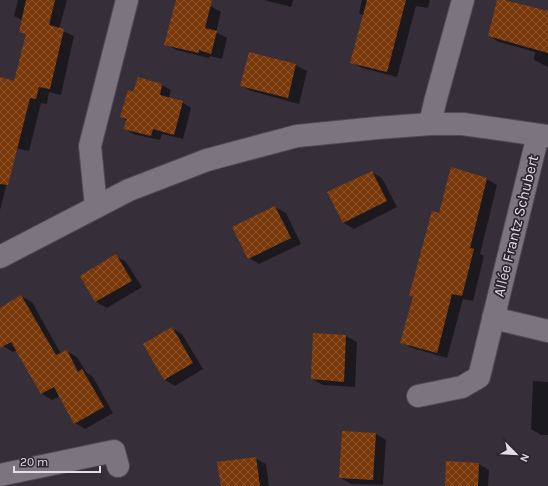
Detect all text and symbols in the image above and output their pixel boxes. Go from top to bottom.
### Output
street label: Allée Frantz Schubert [490,153,542,299]
north arrow [496,434,536,474]
scale bar [14,448,100,474]
text: N [517,452,532,464]
text: 20 m [20,455,48,469]

